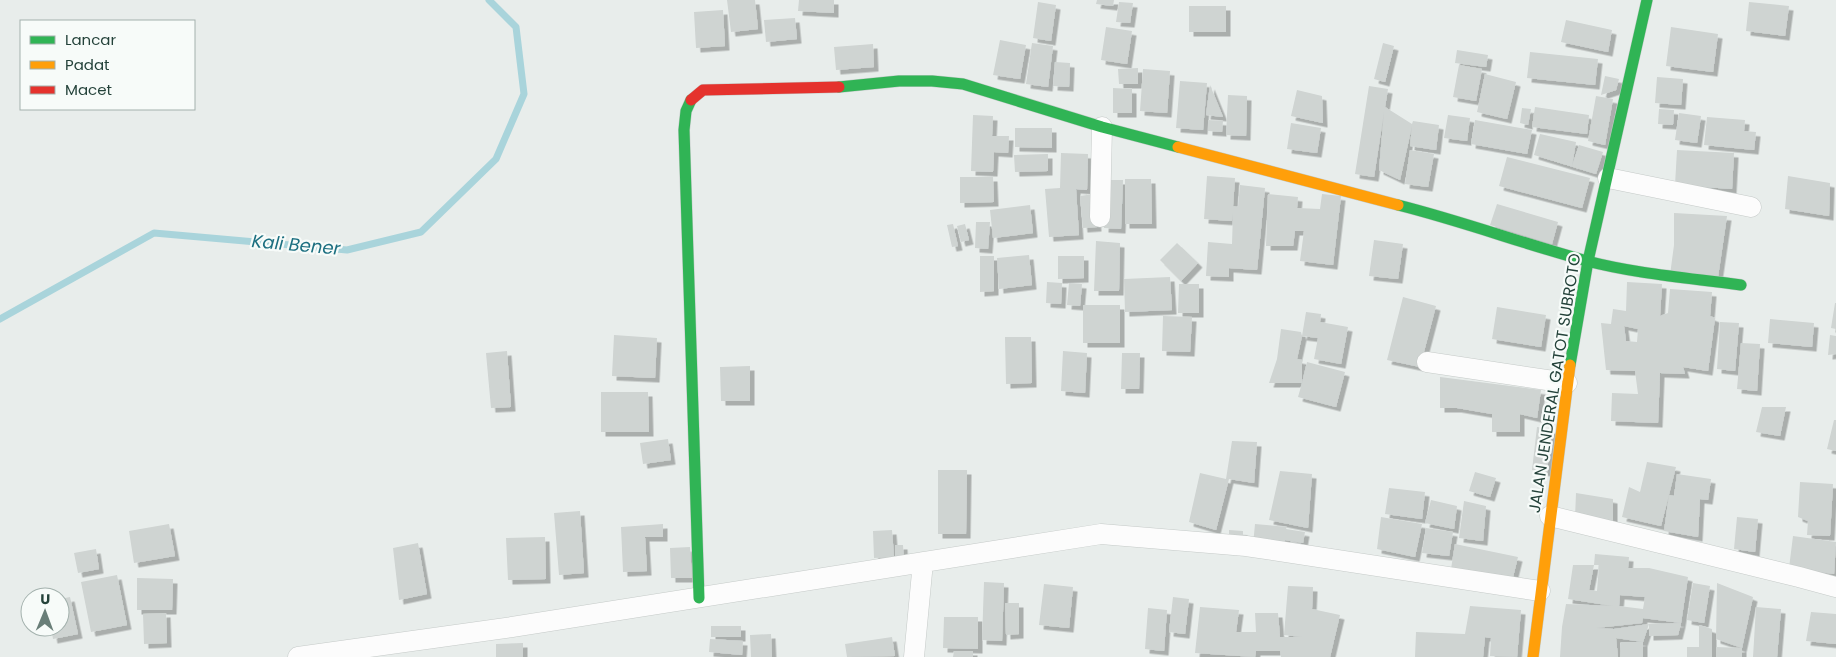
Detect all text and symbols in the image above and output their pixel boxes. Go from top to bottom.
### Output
legend [20,20,195,110]
text: Lancar [65,29,116,50]
text: Padat [65,54,110,75]
text: Macet [65,79,112,100]
water label: Kali Bener [251,228,343,261]
street label: JALAN JENDERAL GATOT SUBROTO [1523,252,1586,515]
north arrow [20,587,70,637]
text: U [40,589,50,609]

